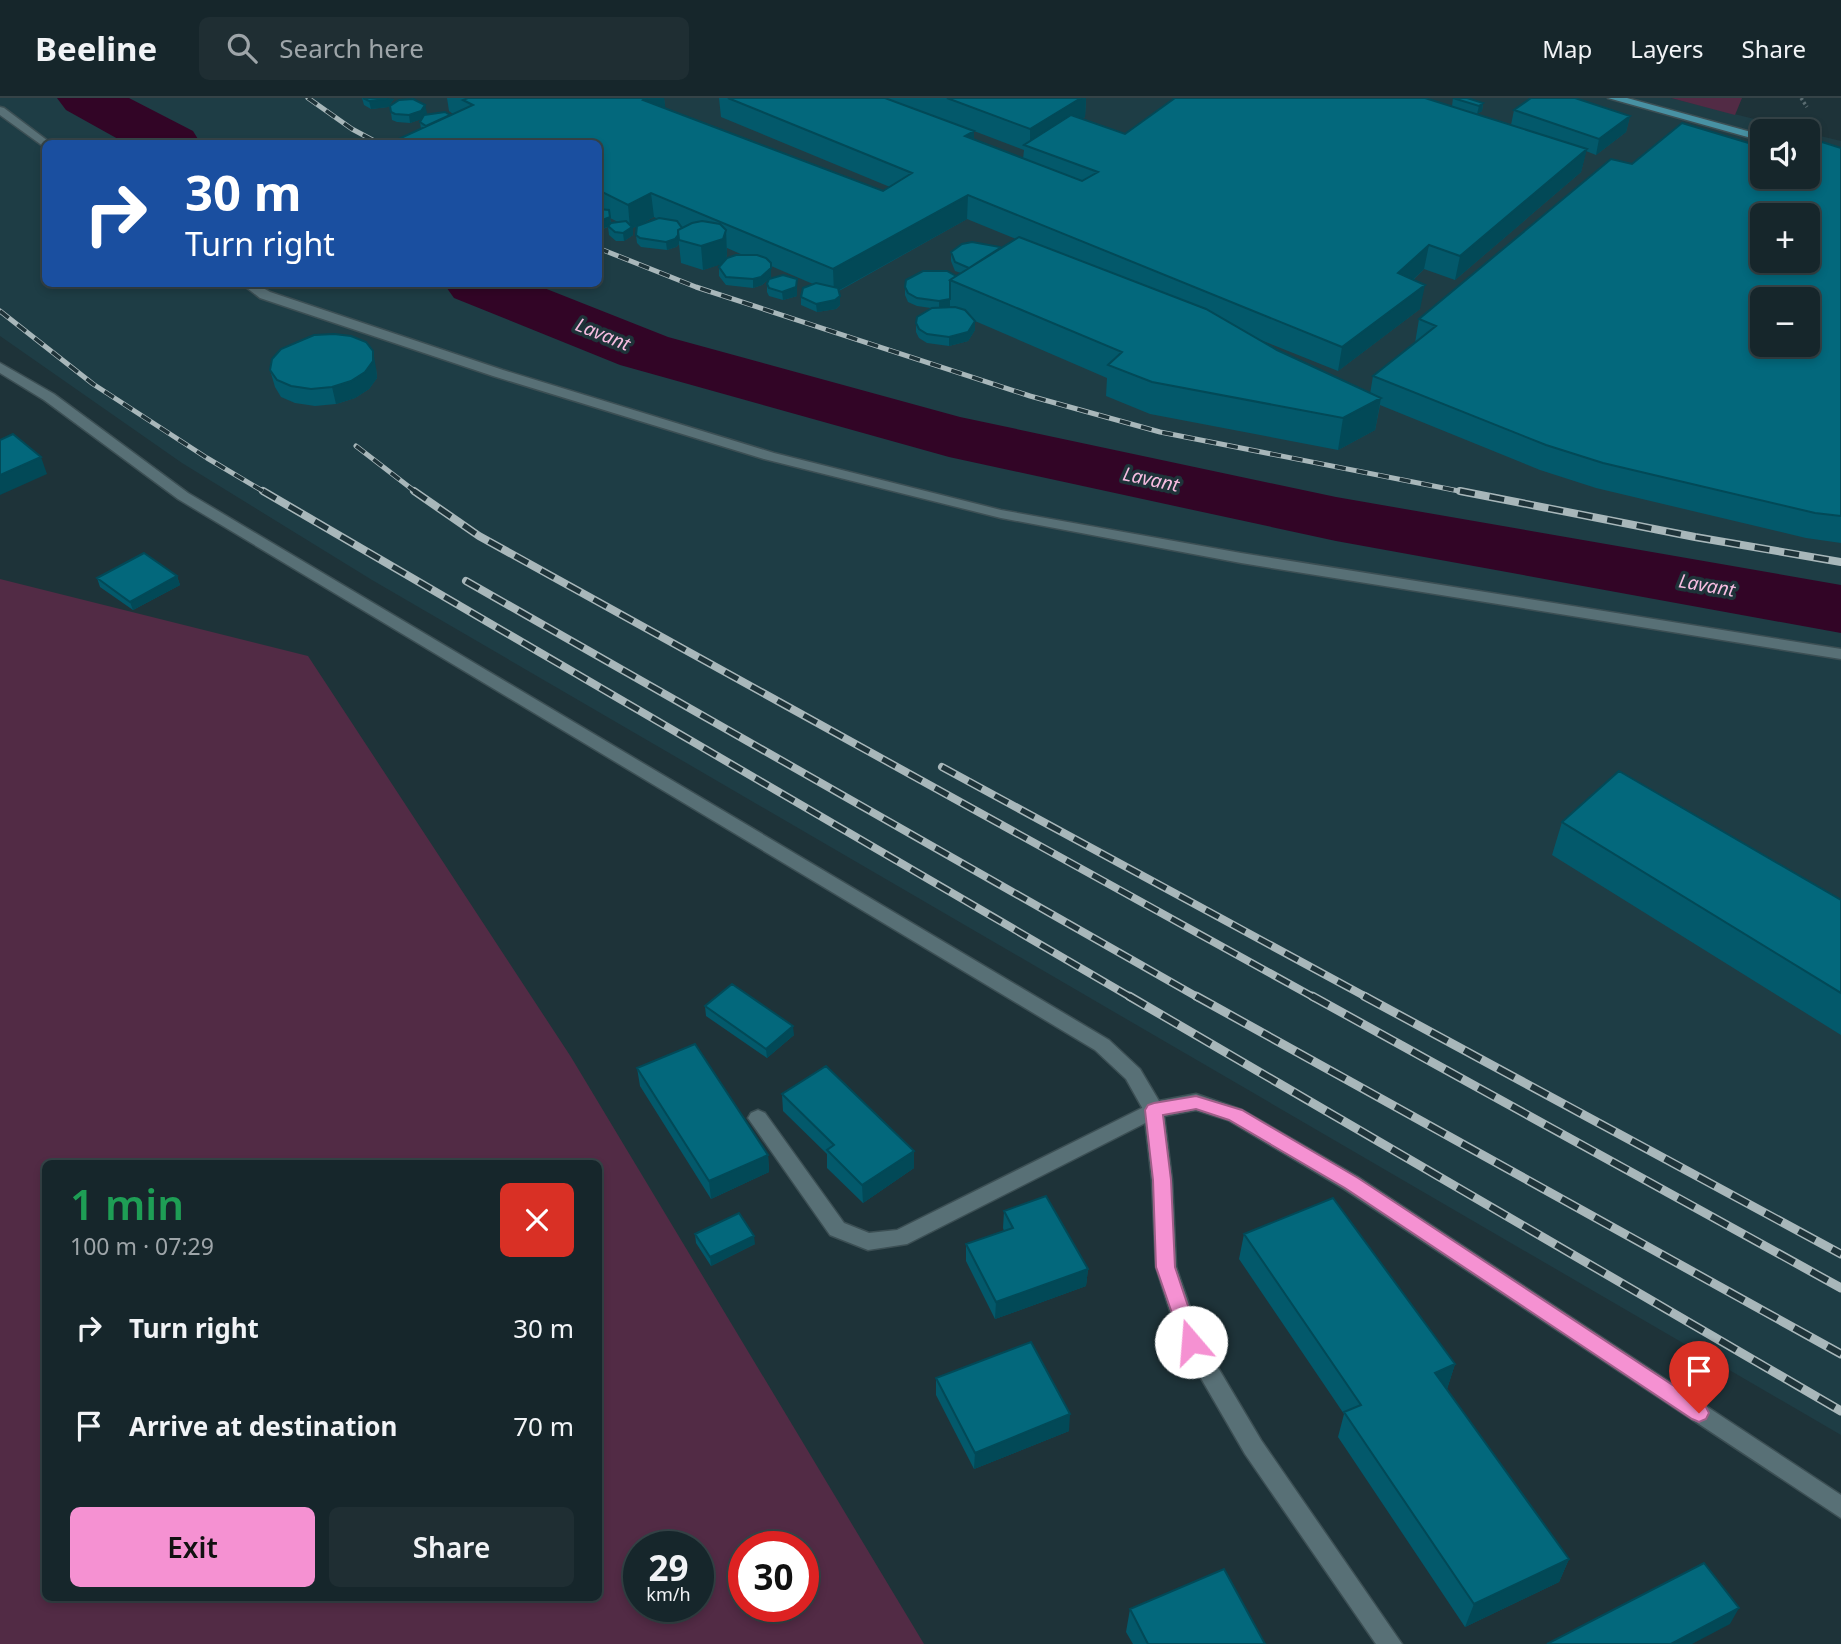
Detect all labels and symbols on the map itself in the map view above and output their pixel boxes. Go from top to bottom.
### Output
water label: Lavant [572,311,635,357]
water label: Lavant [1120,460,1182,498]
water label: Lavant [1677,567,1738,603]
position arrow [1154,1305,1228,1379]
pin [1669,1341,1729,1413]
speed limit sign: 30 [728,1531,819,1622]

